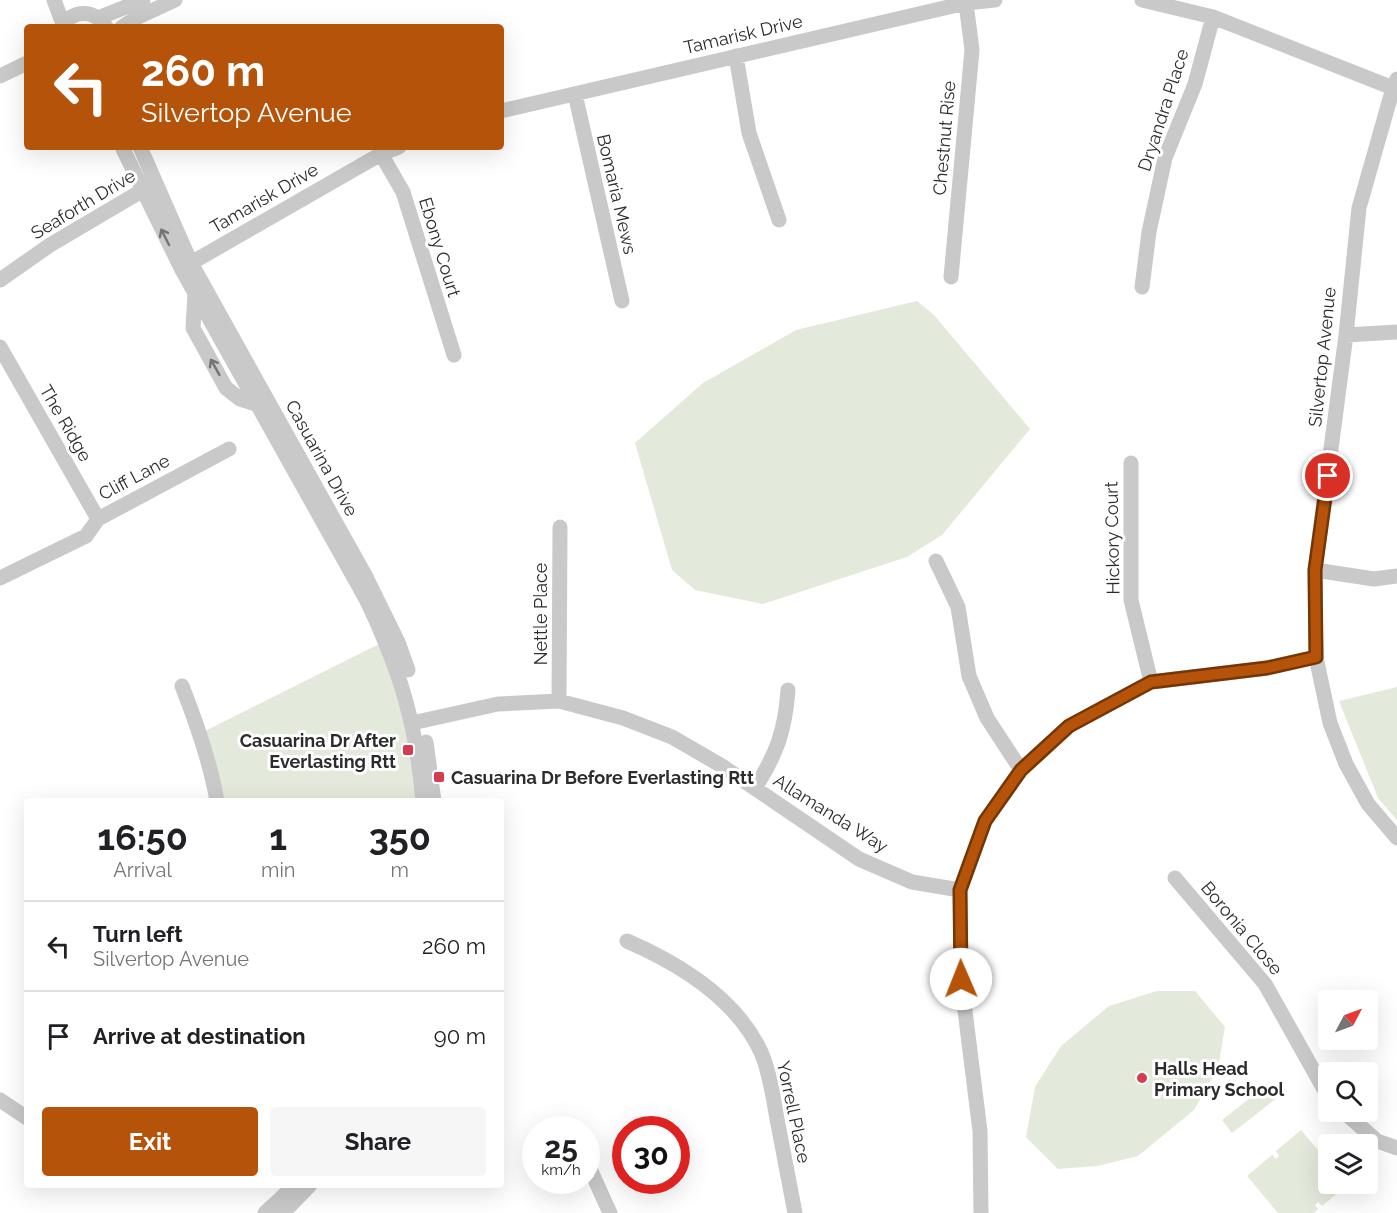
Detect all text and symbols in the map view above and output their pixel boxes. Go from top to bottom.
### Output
street label: Tamarisk Drive [682,10,805,58]
street label: Dryandra Place [1133,46,1193,174]
text: 260 m [141,47,265,96]
icon: left [42,48,120,126]
street label: Chestnut Rise [929,79,959,196]
text: Silvertop Avenue [141,97,352,128]
street label: Bomaria Mews [593,132,641,256]
street label: Tamarisk Drive [206,158,322,237]
street label: Seaforth Drive [27,164,139,243]
street label: Ebony Court [415,195,465,299]
one-way arrow [159,228,171,246]
street label: Silvertop Avenue [1304,286,1340,428]
one-way arrow [208,359,220,376]
street label: The Ridge [36,381,97,465]
street label: Casuarina Drive [281,396,363,520]
street label: Cliff Lane [95,449,173,504]
pin [1302,450,1353,501]
icon: arrive [1311,459,1344,492]
street label: Hickory Court [1101,481,1123,595]
street label: Nettle Place [530,562,551,665]
place label: Casuarina Dr After Everlasting Rtt [240,730,396,772]
marker: Casuarina Dr After Everlasting Rtt [401,743,415,757]
place label: Casuarina Dr Before Everlasting Rtt [451,767,754,788]
street label: Allamanda Way [770,769,892,857]
marker: Casuarina Dr Before Everlasting Rtt [432,770,446,784]
text: 16:50 [97,816,188,858]
text: 1 [269,816,287,858]
text: 350 [369,816,431,858]
text: Arrival [113,858,172,882]
text: min [261,858,295,882]
text: m [391,858,409,882]
street label: Boronia Close [1197,877,1287,979]
text: Turn left [93,921,183,947]
icon: left [42,930,75,963]
text: 260 m [422,933,486,959]
text: Silvertop Avenue [93,947,249,971]
position arrow [929,947,993,1011]
north arrow [1318,990,1378,1050]
map controls [1318,990,1378,1194]
icon: arrive [42,1020,75,1053]
text: Arrive at destination [93,1023,306,1049]
text: 90 m [434,1023,486,1049]
place label: Halls Head Primary School [1154,1058,1284,1100]
street label: Yorrell Place [773,1059,815,1165]
button: search [1318,1062,1378,1122]
marker: Halls Head Primary School [1135,1071,1149,1085]
button: Exit [42,1107,258,1176]
button: Share [270,1107,486,1176]
speed limit sign: 30 [612,1116,690,1194]
text: 25 [544,1130,578,1165]
button: layers [1318,1134,1378,1194]
text: km/h [541,1161,581,1179]

